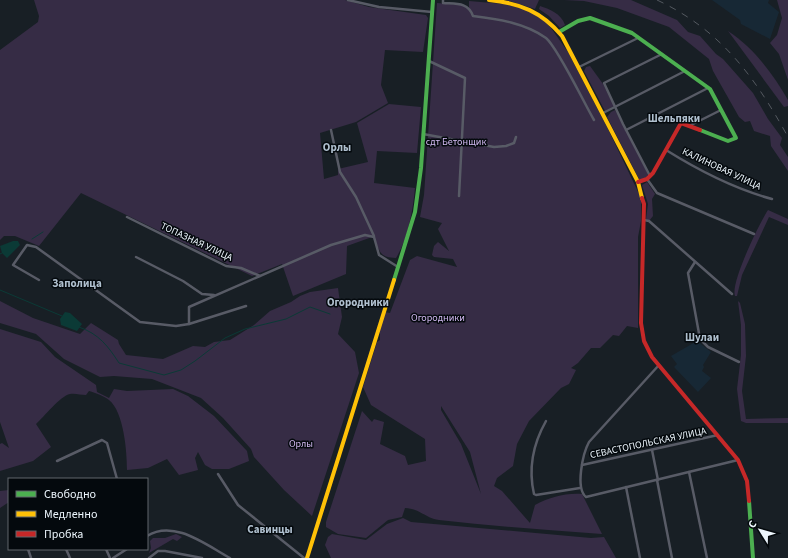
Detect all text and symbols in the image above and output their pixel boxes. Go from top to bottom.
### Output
district label: Шельпяки [648,111,700,126]
park label: сдт Бетонщик [426,135,486,149]
district label: Орлы [323,140,351,155]
street label: КАЛИНОВАЯ УЛИЦА [680,144,764,194]
street label: ТОПАЗНАЯ УЛИЦА [158,219,235,265]
district label: Заполица [52,276,102,291]
district label: Огородники [327,295,389,310]
park label: Огородники [411,311,465,325]
district label: Шулаи [685,330,719,345]
street label: СЕВАСТОПОЛЬСКАЯ УЛИЦА [589,424,708,462]
park label: Орлы [289,437,313,451]
legend [8,478,148,550]
text: Свободно [44,486,96,503]
text: Медленно [44,506,98,523]
north arrow [740,510,780,550]
text: С [744,517,761,531]
district label: Савинцы [247,522,293,537]
text: Пробка [44,526,83,543]

